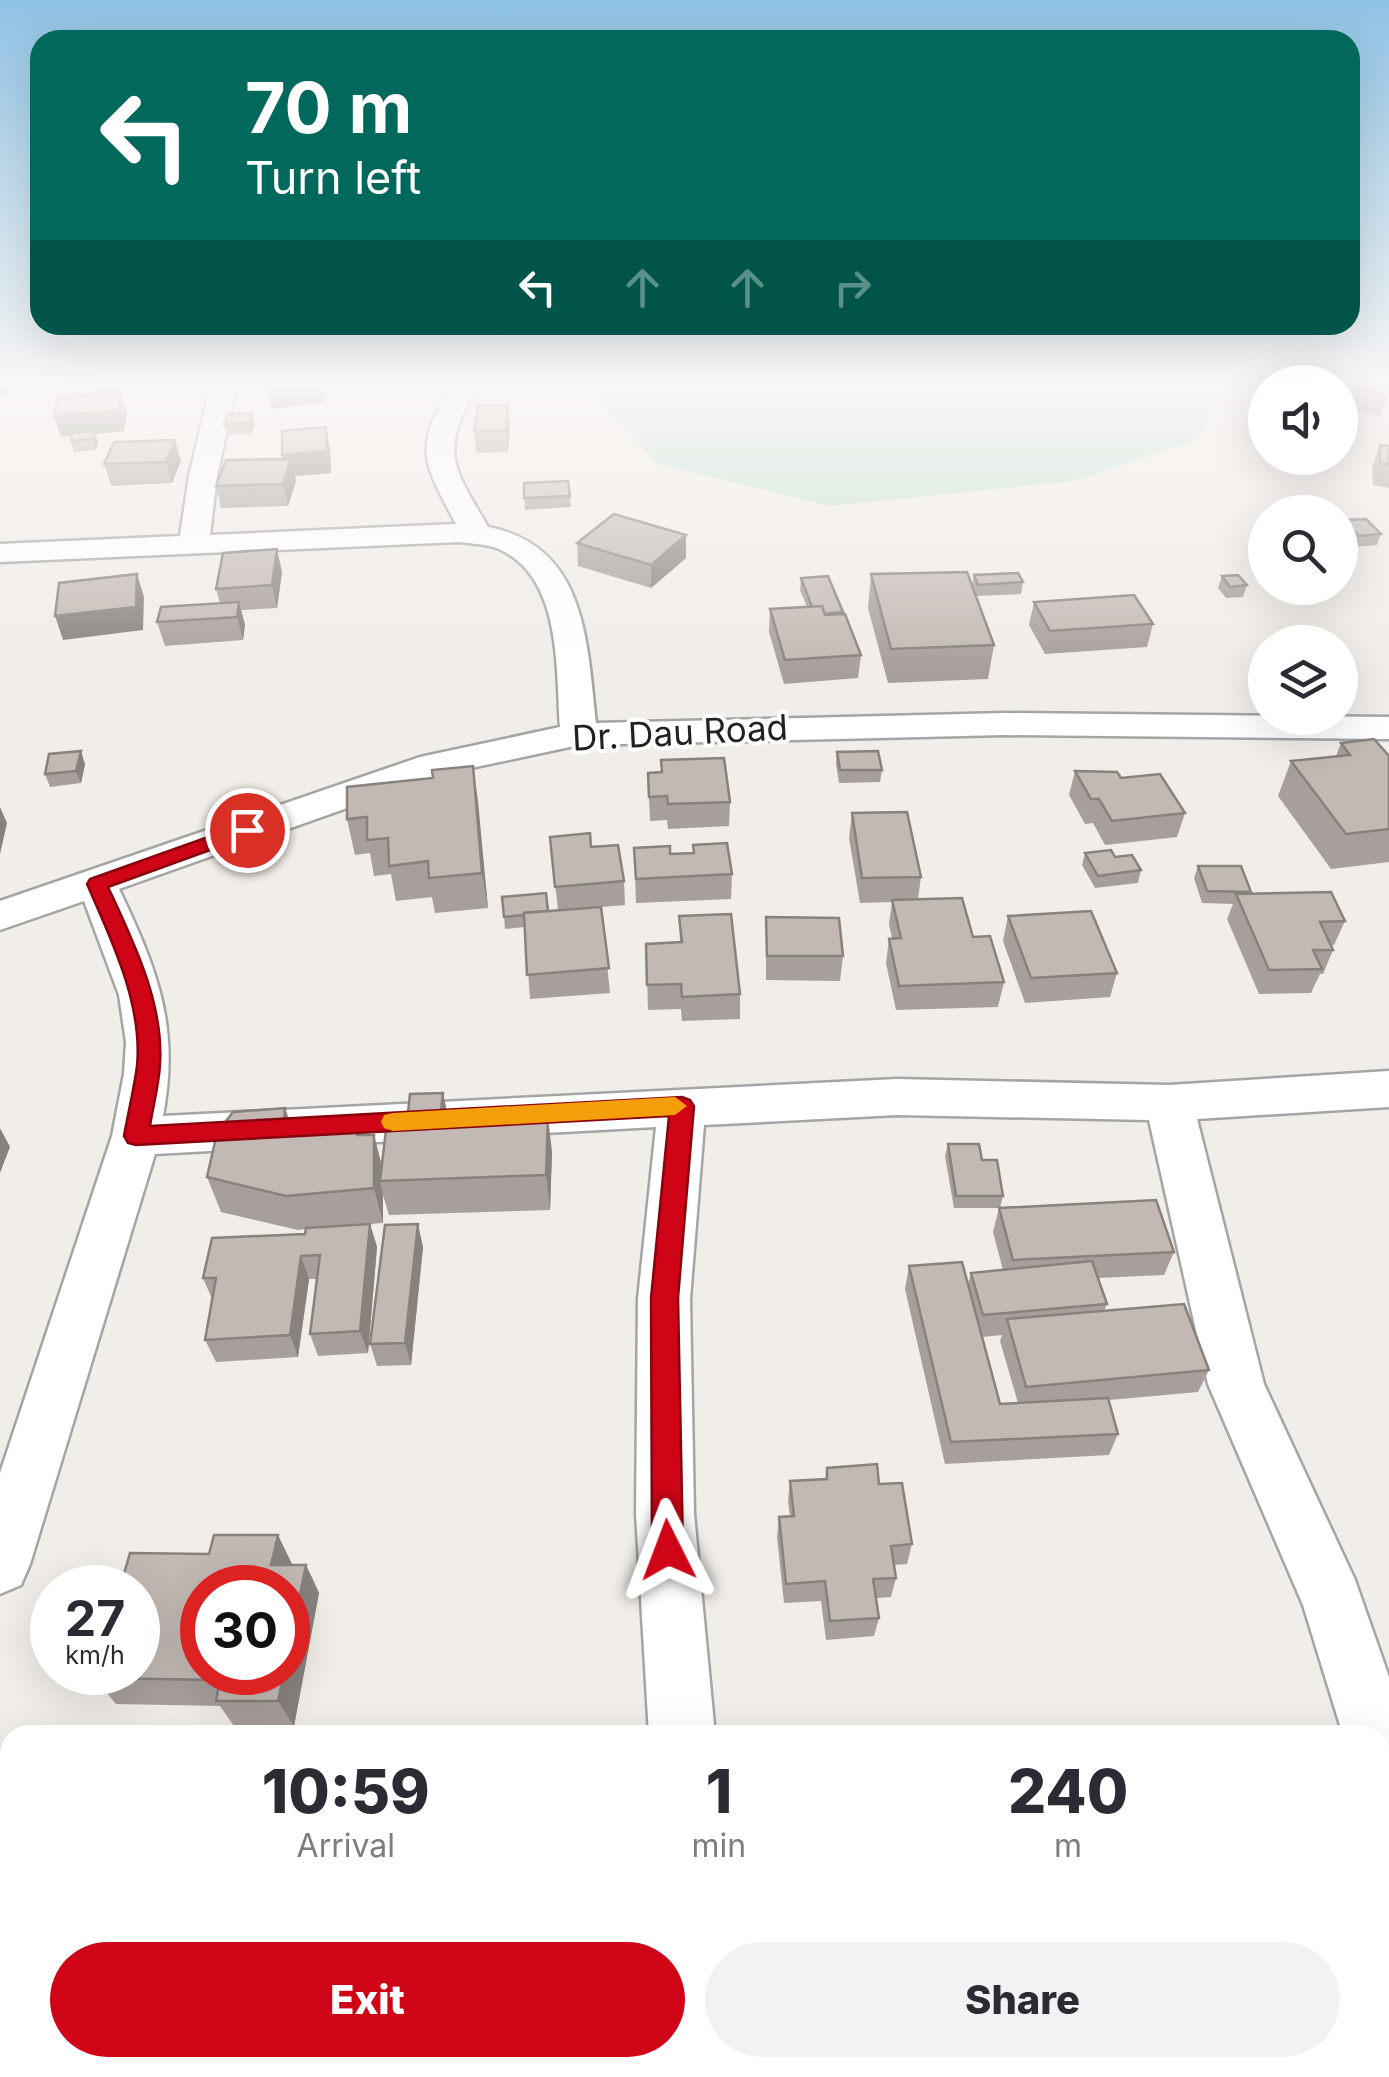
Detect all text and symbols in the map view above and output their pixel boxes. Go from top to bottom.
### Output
text: 70 m [245,65,412,150]
icon: left [80,70,210,200]
text: Turn left [245,150,421,205]
icon: left [510,260,565,315]
icon: ahead [615,260,670,315]
icon: ahead [720,260,775,315]
icon: right [825,260,880,315]
map controls [1248,365,1358,735]
button: sound [1248,365,1358,475]
button: search [1248,495,1358,605]
button: layers [1248,625,1358,735]
street label: Dr. Dau Road [571,705,789,759]
pin [205,788,290,873]
icon: arrive [220,803,275,858]
position arrow [616,1498,720,1602]
speed limit sign: 30 [180,1565,310,1695]
text: 27 [65,1588,125,1648]
text: km/h [65,1640,125,1670]
text: 10:59 [262,1755,430,1827]
text: 1 [706,1755,732,1827]
text: 240 [1008,1755,1128,1827]
text: Arrival [297,1826,395,1865]
text: min [692,1826,746,1865]
text: m [1054,1826,1082,1865]
button: Exit [50,1942,685,2057]
button: Share [705,1942,1340,2057]

